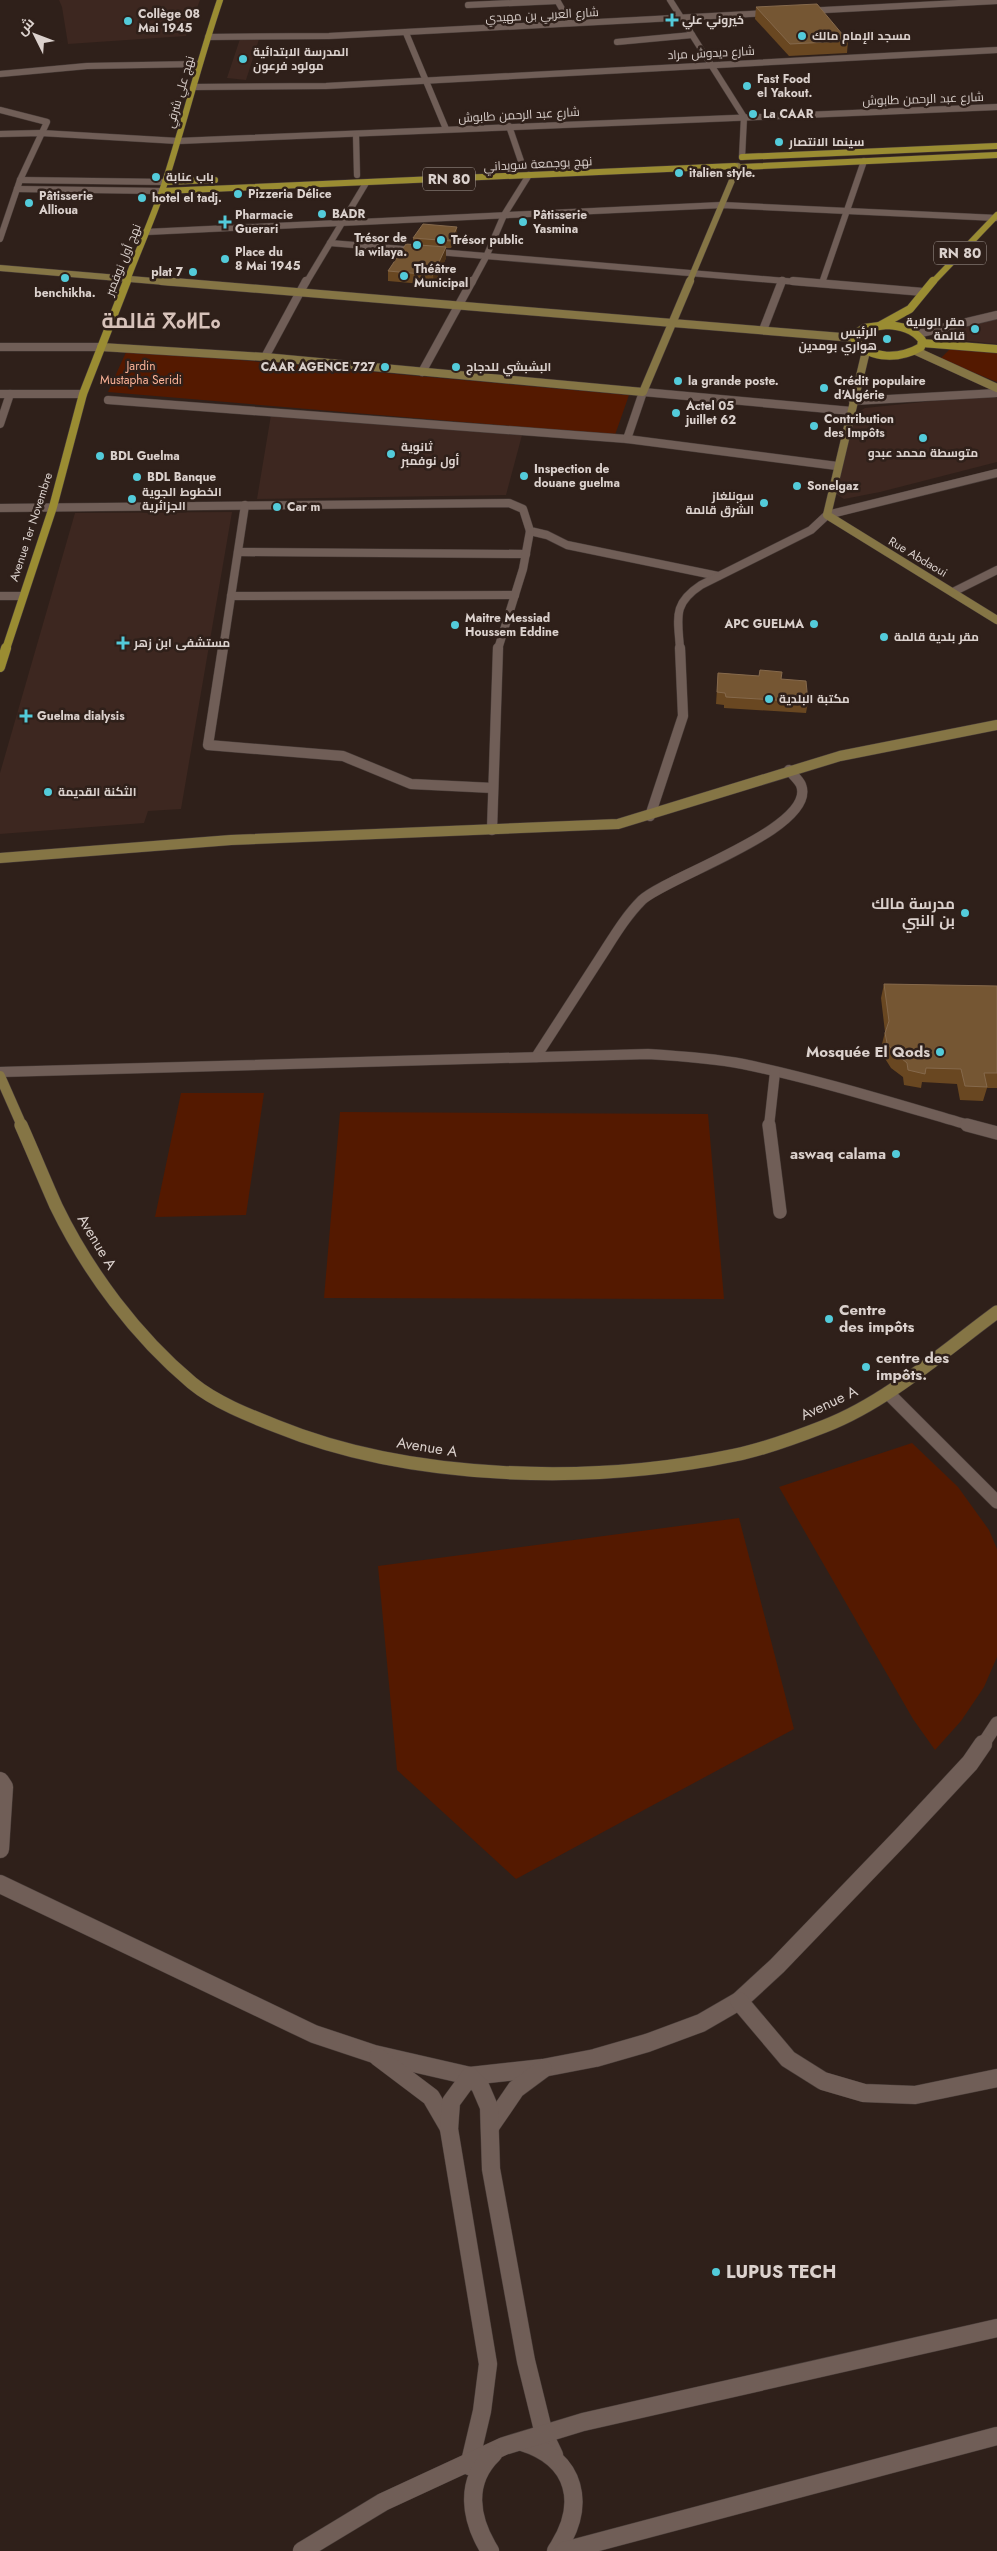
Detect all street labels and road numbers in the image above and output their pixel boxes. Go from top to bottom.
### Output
street label: شارع العربي بن مهيدي [485,3,599,28]
street label: شارع ديدوش مراد [667,42,755,64]
street label: نهج علي شرفي [161,54,200,131]
street label: شارع عبد الرحمن طابوش [862,88,984,110]
street label: شارع عبد الرحمن طابوش [458,103,580,127]
street label: نهج بوجمعة سويداني [483,152,593,177]
road number: RN 80 [423,168,475,190]
street label: نهج أول نوفمبر [100,221,146,300]
road number: RN 80 [934,242,986,264]
street label: Avenue 1er Novembre [5,470,57,584]
street label: Rue Abdaoui [885,532,951,582]
street label: Avenue A [72,1210,122,1274]
street label: Avenue A [797,1380,861,1426]
street label: Avenue A [395,1431,459,1463]

